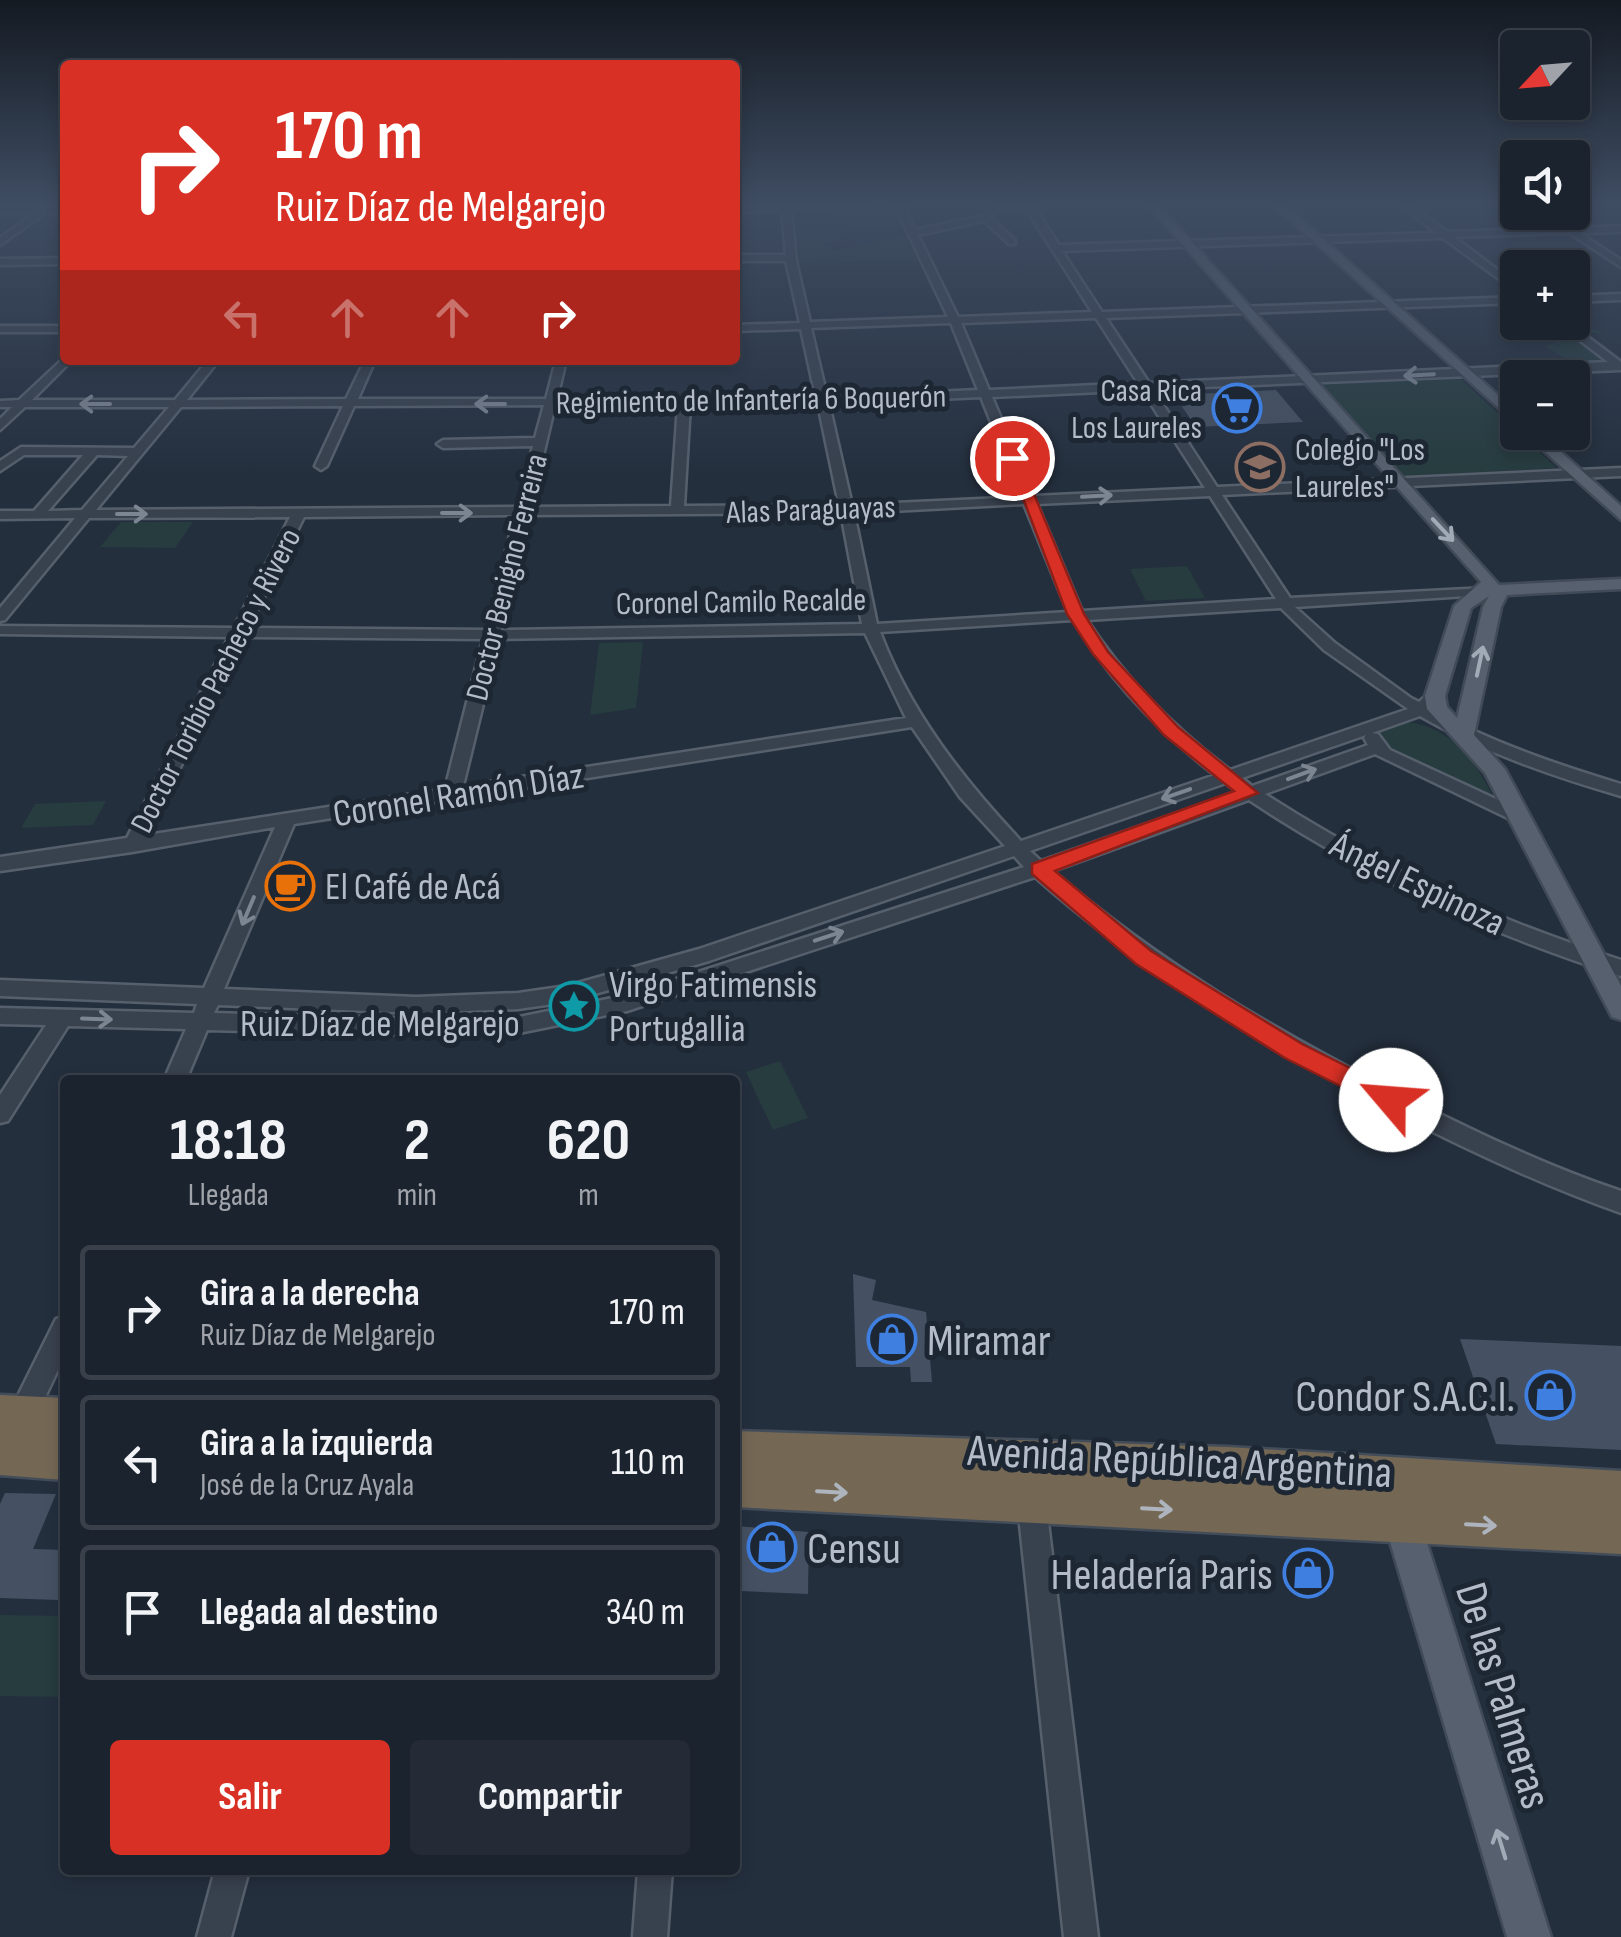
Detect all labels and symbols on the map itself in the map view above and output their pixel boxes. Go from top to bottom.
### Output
north arrow [1500,30,1590,120]
one-way arrow [1403,366,1435,385]
place label: Casa Rica Los Laureles [1071,372,1202,448]
street label: Regimiento de Infantería 6 Boquerón [555,378,947,423]
supermarket icon: Casa Rica Los Laureles [1211,382,1263,434]
one-way arrow [80,394,112,414]
one-way arrow [475,394,508,414]
pin [970,416,1055,501]
place label: Colegio "Los Laureles" [1295,431,1425,507]
school or university icon: Colegio "Los Laureles" [1234,441,1286,493]
street label: Doctor Benigno Ferreira [458,450,557,705]
one-way arrow [1080,486,1112,505]
street label: Alas Paraguayas [725,488,896,533]
one-way arrow [441,503,473,522]
one-way arrow [116,505,148,524]
one-way arrow [1431,517,1454,542]
street label: Doctor Toribio Pacheco y Rivero [123,522,310,839]
street label: Coronel Camilo Recalde [616,581,867,624]
one-way arrow [1472,646,1491,678]
street label: Coronel Ramón Díaz [330,753,587,837]
one-way arrow [1286,764,1317,782]
one-way arrow [1161,786,1192,804]
street label: Ángel Espinoza [1322,822,1512,946]
cafe icon: El Café de Acá [264,860,316,912]
place label: El Café de Acá [325,865,501,910]
one-way arrow [238,896,256,926]
one-way arrow [813,925,844,943]
place label: Virgo Fatimensis Portugallia [609,963,817,1052]
place icon: Virgo Fatimensis Portugallia [548,980,600,1032]
street label: Ruiz Díaz de Melgarejo [240,1002,520,1047]
one-way arrow [81,1009,113,1028]
position arrow [1339,1048,1443,1152]
shop icon: Miramar [866,1313,918,1365]
place label: Miramar [927,1314,1051,1369]
shop icon: Condor S.A.C.I. [1524,1369,1576,1421]
place label: Condor S.A.C.I. [1295,1370,1515,1425]
street label: Avenida República Argentina [965,1424,1393,1501]
one-way arrow [816,1483,848,1502]
one-way arrow [1140,1500,1172,1519]
one-way arrow [1465,1516,1497,1535]
shop icon: Censu [746,1521,798,1573]
place label: Censu [807,1522,901,1577]
shop icon: Heladería Paris [1282,1547,1334,1599]
place label: Heladería Paris [1051,1548,1273,1603]
street label: De las Palmeras [1442,1576,1563,1815]
one-way arrow [1490,1828,1508,1860]

